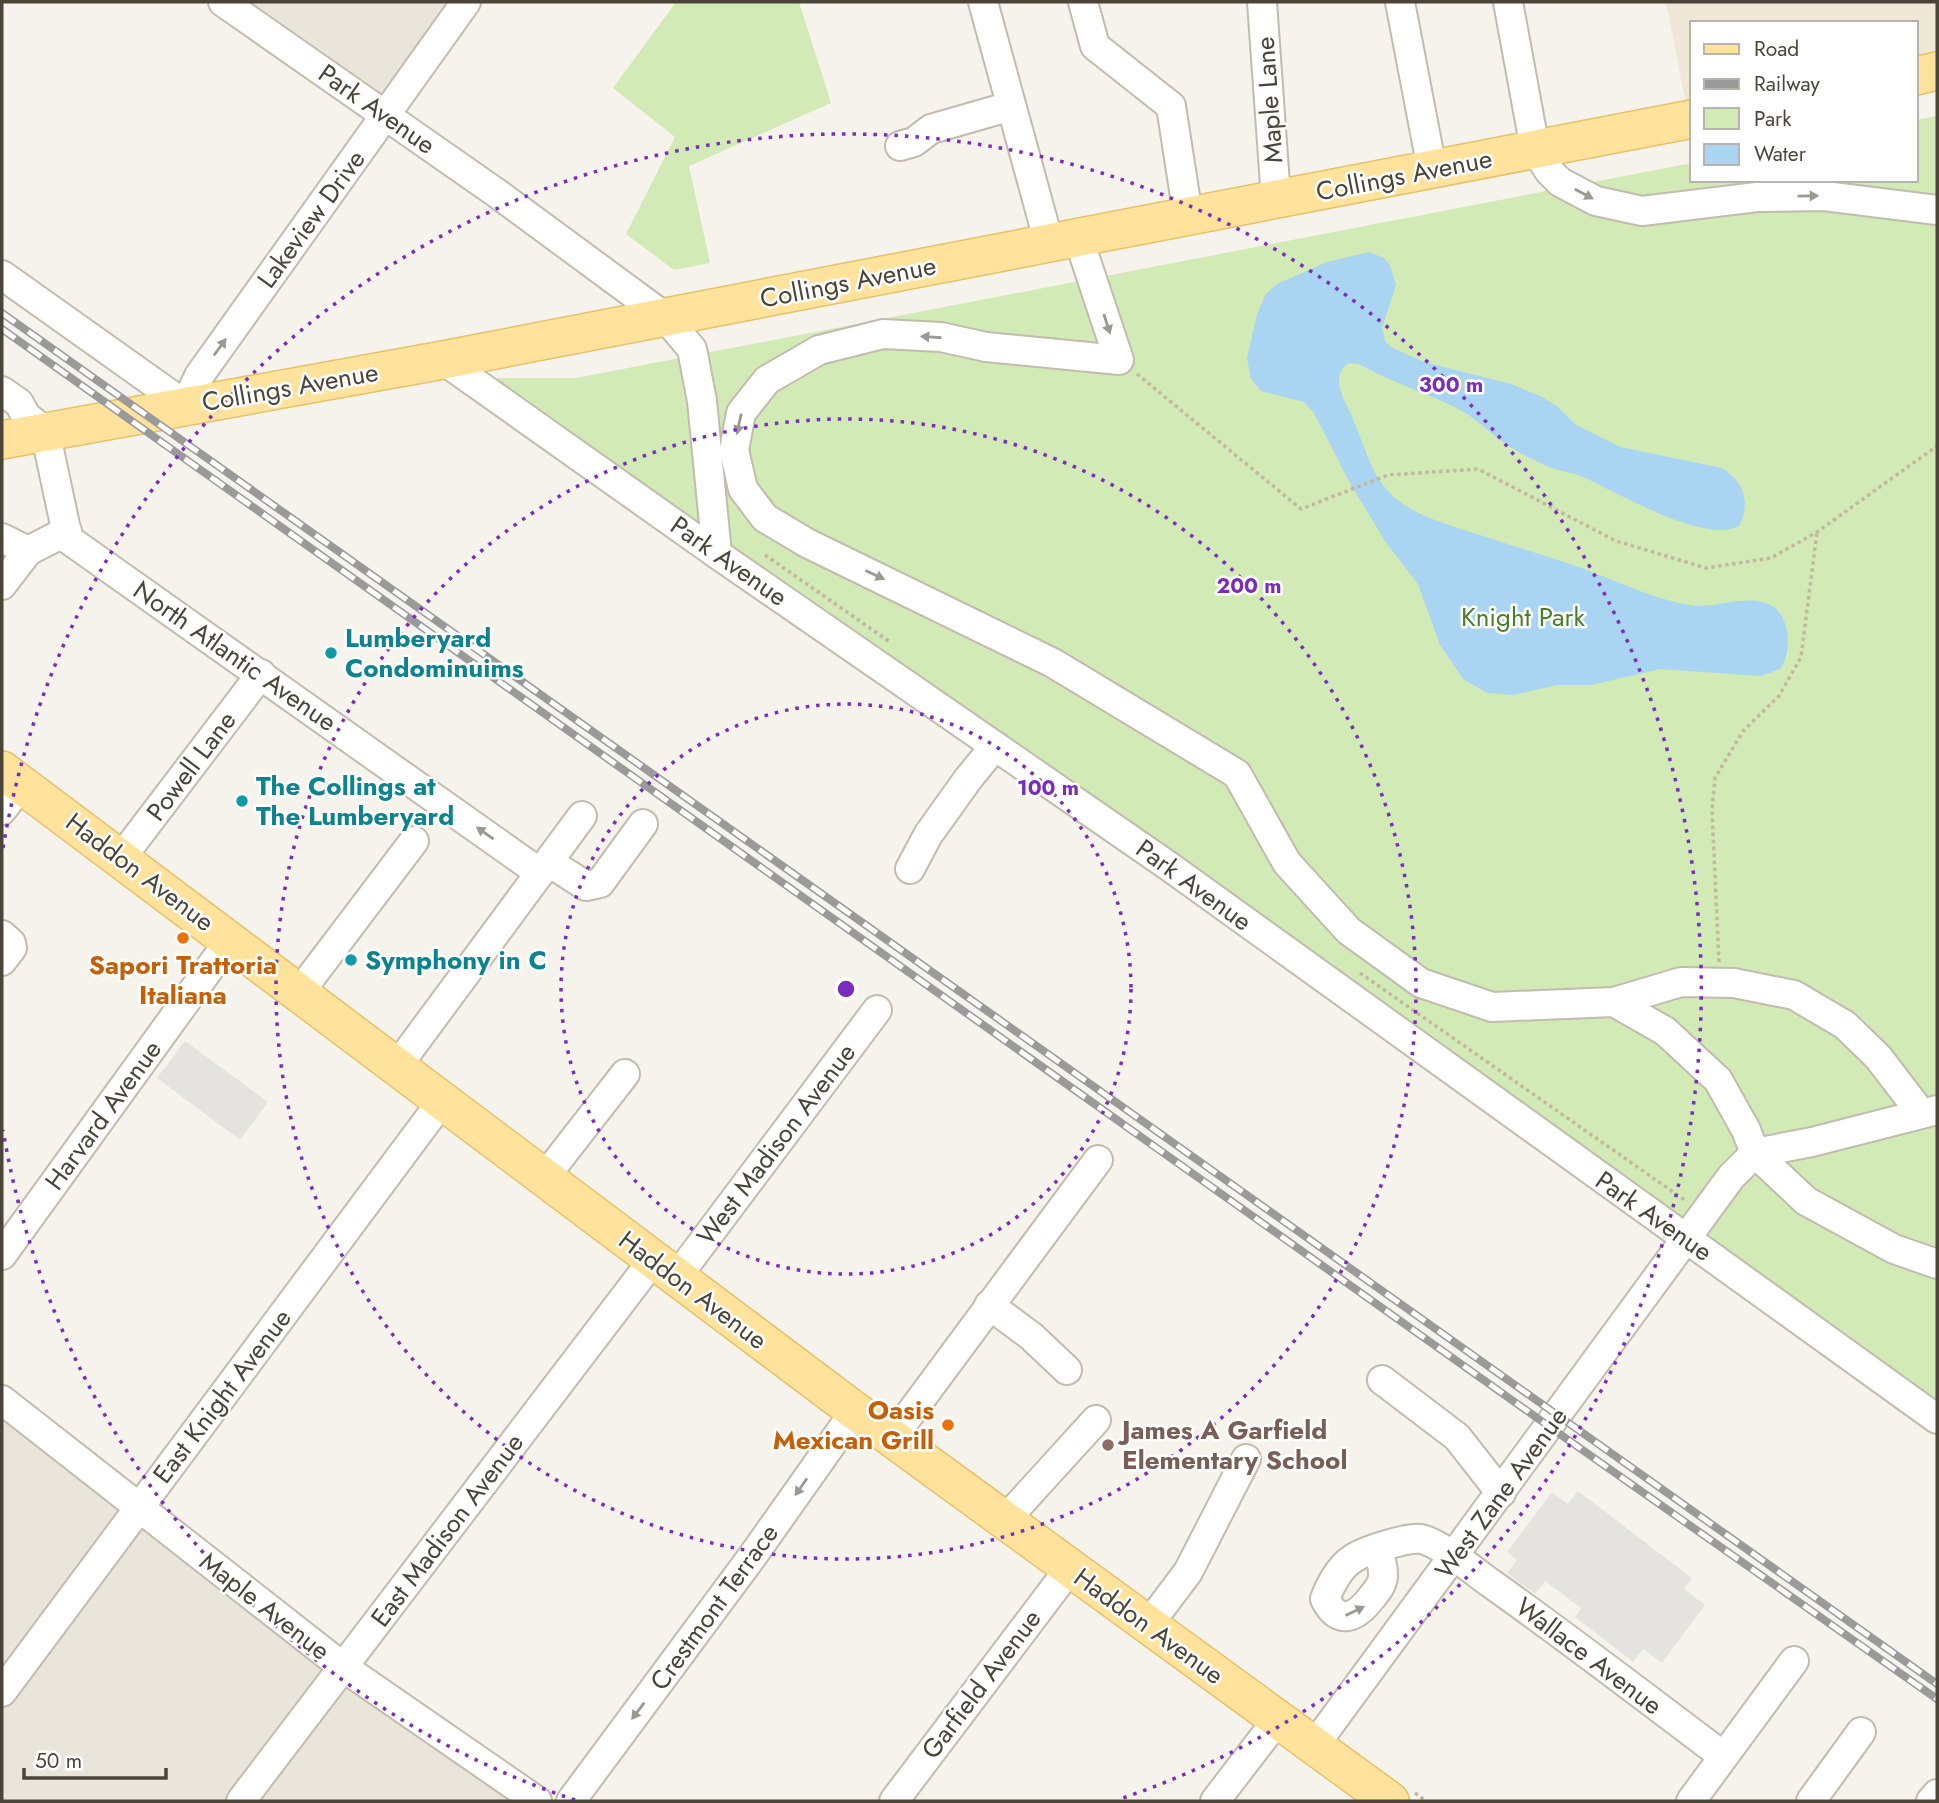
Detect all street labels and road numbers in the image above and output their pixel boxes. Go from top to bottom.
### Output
street label: Maple Lane [1246,35,1292,165]
street label: Park Avenue [311,55,443,163]
street label: Collings Avenue [1313,139,1495,211]
street label: Lakeview Drive [248,142,374,296]
street label: Collings Avenue [757,246,939,318]
street label: Collings Avenue [199,353,381,421]
street label: Park Avenue [663,507,795,615]
street label: North Atlantic Avenue [126,571,344,741]
street label: Powell Lane [137,703,245,829]
street label: Haddon Avenue [58,803,222,941]
street label: Park Avenue [1128,830,1260,940]
street label: Harvard Avenue [36,1032,170,1198]
street label: West Madison Avenue [687,1035,865,1253]
street label: Park Avenue [1588,1162,1720,1270]
street label: Haddon Avenue [611,1221,775,1359]
street label: East Knight Avenue [144,1301,300,1491]
street label: West Zane Avenue [1426,1399,1576,1587]
street label: East Madison Avenue [362,1425,532,1635]
street label: Crestmont Terrace [641,1516,787,1698]
street label: Maple Avenue [192,1543,338,1669]
street label: Haddon Avenue [1066,1558,1232,1694]
street label: Wallace Avenue [1508,1588,1670,1724]
street label: Garfield Avenue [912,1601,1050,1767]

